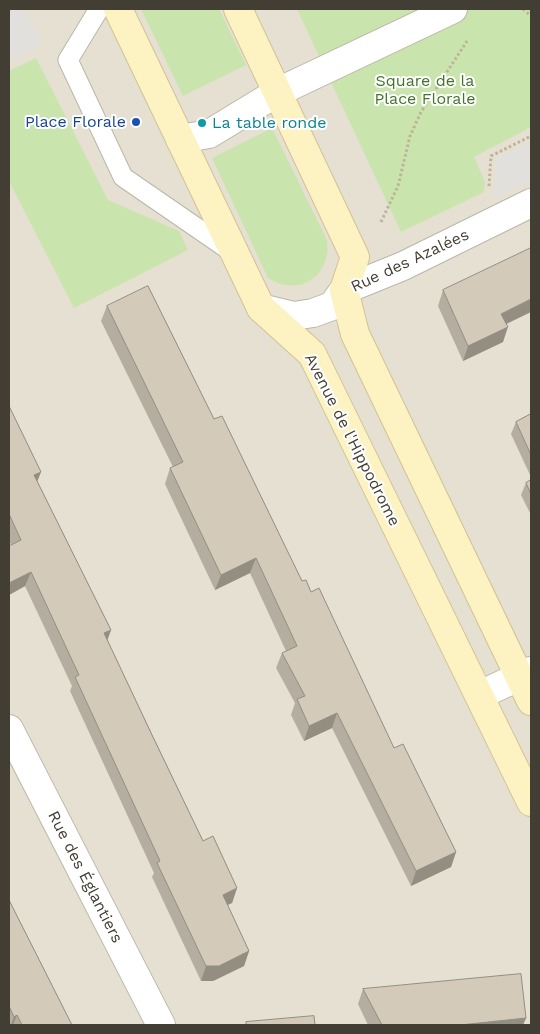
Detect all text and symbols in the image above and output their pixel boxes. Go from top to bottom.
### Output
park label: Square de la Place Florale [374,71,476,109]
place label: Place Florale [25,112,126,132]
place label: La table ronde [212,113,326,133]
marker: Place Florale [130,116,142,128]
marker: La table ronde [196,117,208,129]
street label: Rue des Azalées [348,225,472,297]
street label: Avenue de l'Hippodrome [300,351,404,529]
street label: Rue des Églantiers [43,808,127,946]

